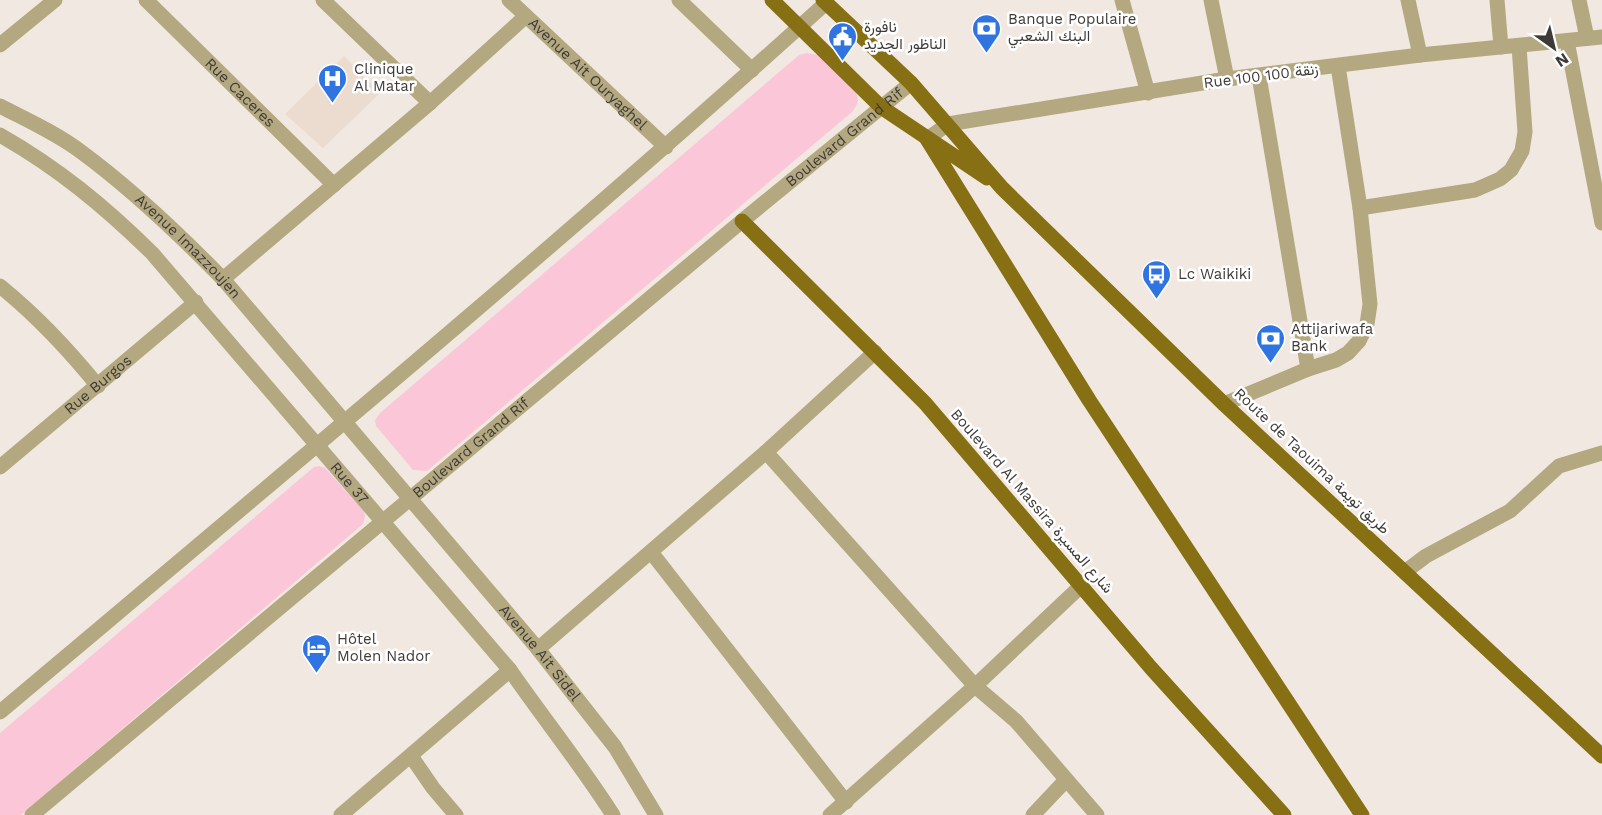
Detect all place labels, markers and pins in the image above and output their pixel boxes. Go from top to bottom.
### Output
place label: Banque Populaire البنك الشعبي [1008,10,1136,49]
bank icon: Banque Populaire البنك الشعبي [971,12,1003,54]
place label: نافورة الناظور الجديد [864,18,946,53]
public building icon: نافورة الناظور الجديد [827,20,859,62]
place label: Clinique Al Matar [354,60,415,95]
hospital icon: Clinique Al Matar [317,62,349,104]
bus stop icon: Lc Waikiki [1141,258,1173,300]
place label: Lc Waikiki [1178,265,1251,283]
place label: Attijariwafa Bank [1291,320,1374,355]
bank icon: Attijariwafa Bank [1254,322,1286,364]
place label: Hôtel Molen Nador [337,630,430,665]
hotel icon: Hôtel Molen Nador [300,632,332,674]

